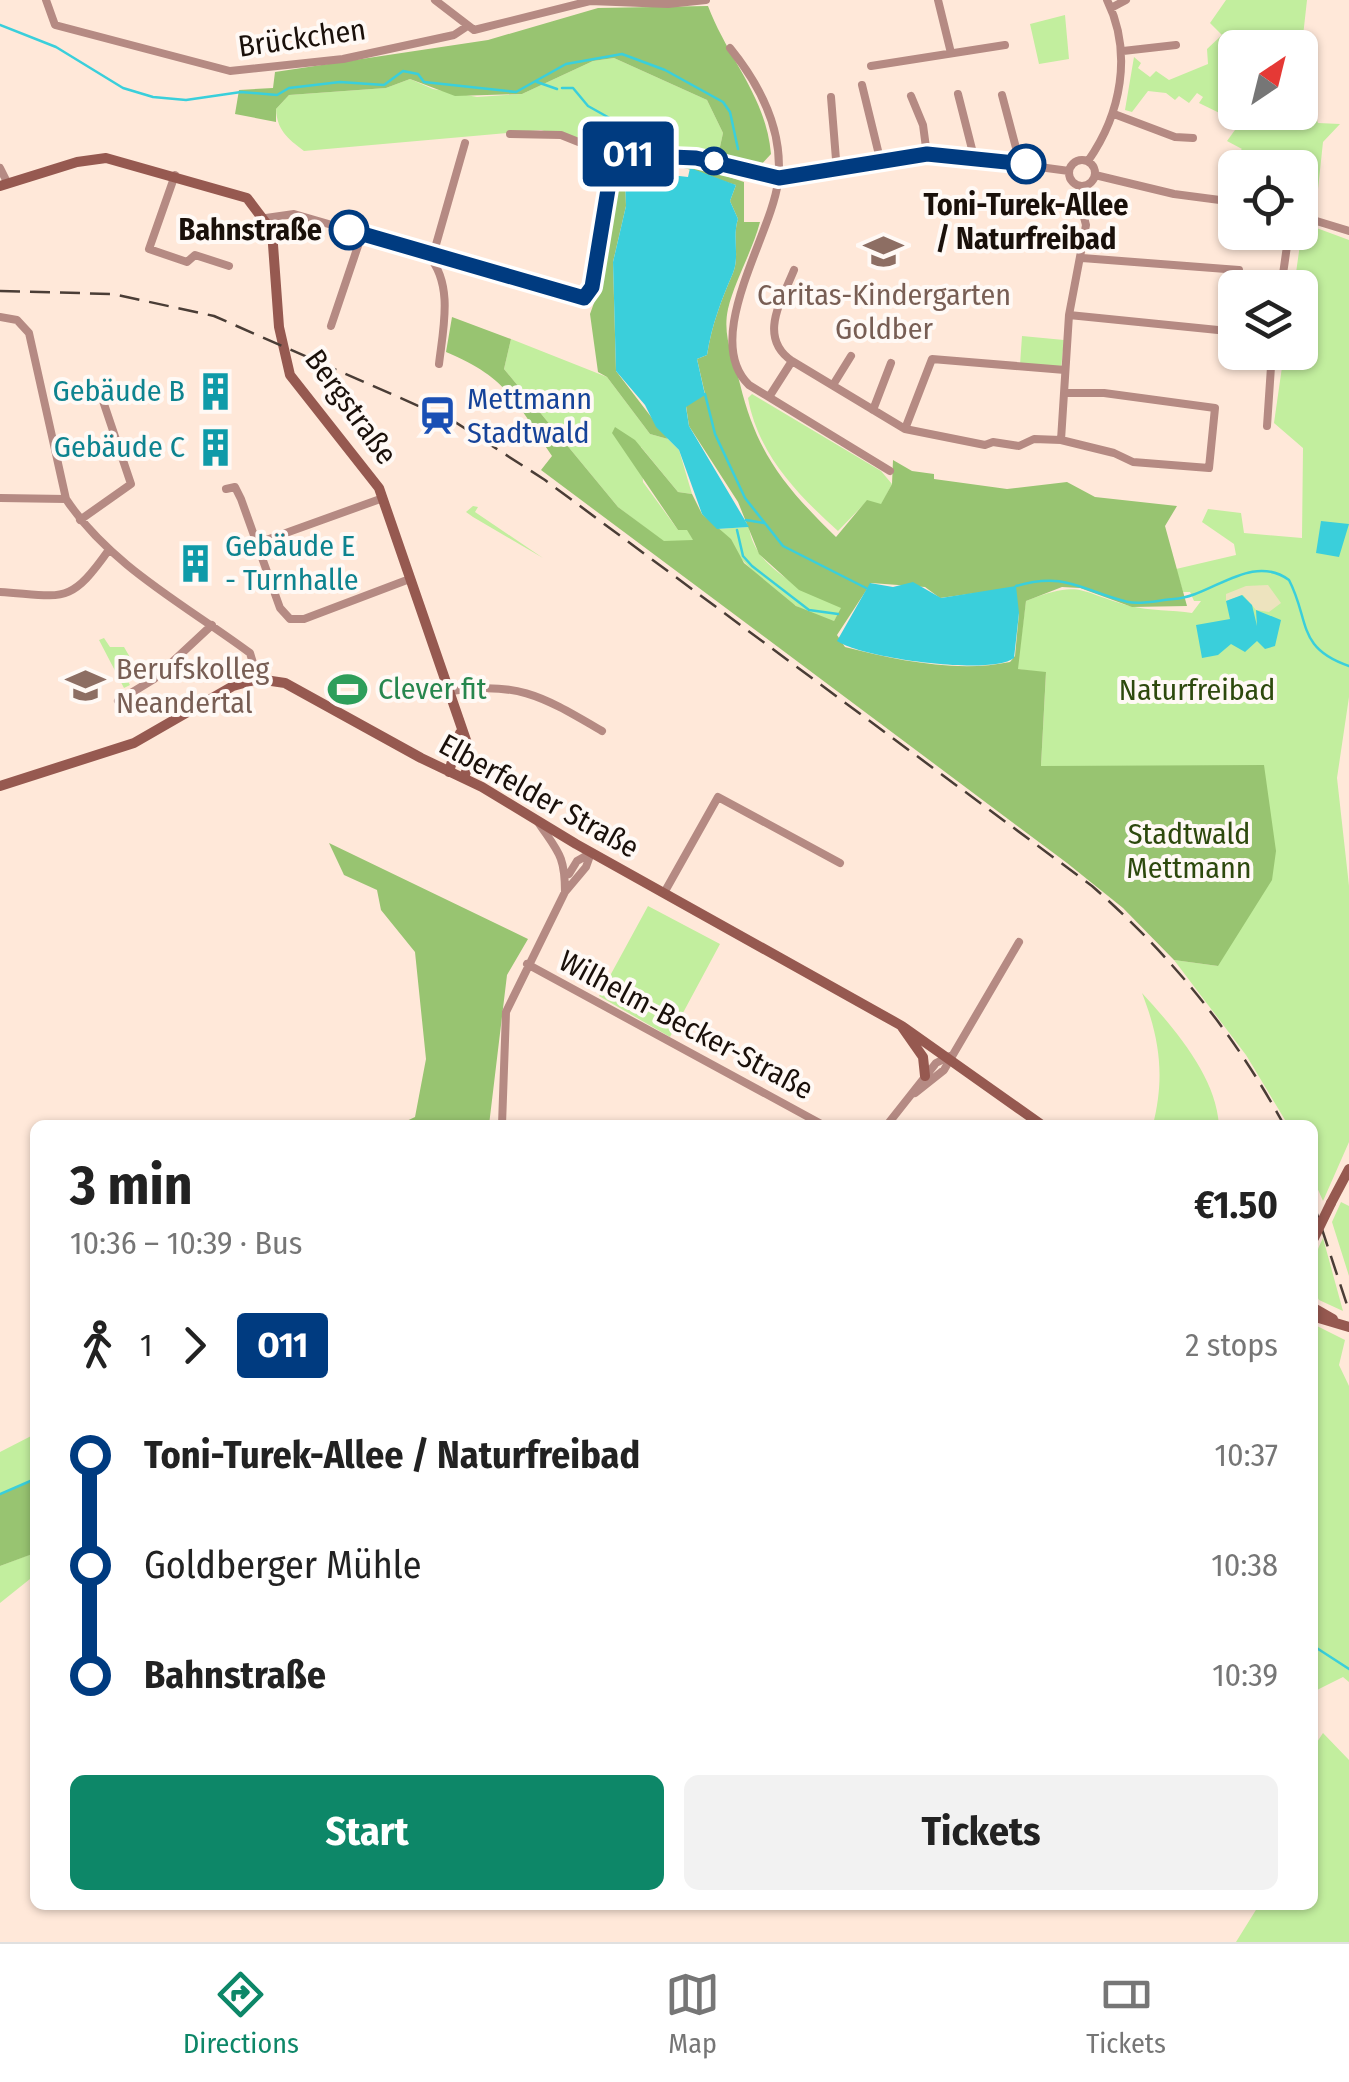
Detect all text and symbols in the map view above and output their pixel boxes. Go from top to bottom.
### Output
street label: Brückchen [236,11,368,65]
north arrow [1218,30,1318,130]
map controls [1218,30,1318,370]
line badge: O11 [570,122,686,186]
text: O11 [603,133,653,175]
marker: Toni-Turek-Allee / Naturfreibad [1007,145,1045,183]
unlabelled marker [701,148,727,174]
button: locate [1218,150,1318,250]
place label: Toni-Turek-Allee / Naturfreibad [924,187,1128,257]
marker: Bahnstraße [330,211,368,249]
place label: Bahnstraße [178,212,322,248]
school or university icon: Caritas-Kindergarten Goldber [863,230,905,272]
button: layers [1218,270,1318,370]
place label: Caritas-Kindergarten Goldber [757,277,1011,347]
street label: Bergstraße [297,343,405,471]
building icon: Gebäude B [194,370,236,412]
place label: Gebäude B [53,373,185,409]
place label: Mettmann Stadtwald [467,381,592,451]
station icon: Mettmann Stadtwald [416,395,458,437]
building icon: Gebäude C [194,426,236,468]
place label: Gebäude C [54,429,185,465]
place label: Gebäude E - Turnhalle [225,528,359,598]
building icon: Gebäude E - Turnhalle [174,542,216,584]
place label: Berufskolleg Neandertal [116,651,270,721]
school or university icon: Berufskolleg Neandertal [65,665,107,707]
sports icon: Clever fit [327,668,369,710]
place label: Clever fit [378,671,487,707]
park label: Naturfreibad [1119,672,1275,708]
street label: Elberfelder Straße [433,726,645,866]
park label: Stadtwald Mettmann [1126,816,1252,886]
street label: Wilhelm-Becker-Straße [553,943,819,1107]
text: 3 min [70,1153,193,1219]
text: €1.50 [1194,1182,1278,1228]
text: 10:36 – 10:39 · Bus [70,1224,302,1262]
icon: walk [70,1318,125,1373]
icon: forward [167,1318,222,1373]
text: O11 [257,1324,308,1366]
text: 1 [140,1326,152,1364]
text: 2 stops [1185,1326,1278,1364]
text: Toni-Turek-Allee / Naturfreibad [144,1432,640,1478]
text: 10:37 [1215,1436,1278,1474]
text: Goldberger Mühle [144,1542,421,1588]
text: 10:38 [1211,1546,1278,1584]
text: Bahnstraße [144,1652,326,1698]
text: 10:39 [1212,1656,1278,1694]
button: Start [70,1775,664,1890]
button: Tickets [684,1775,1278,1890]
tab: Directions [183,1967,299,2060]
tab: Map [665,1967,720,2060]
tab: Tickets [1086,1967,1166,2060]

